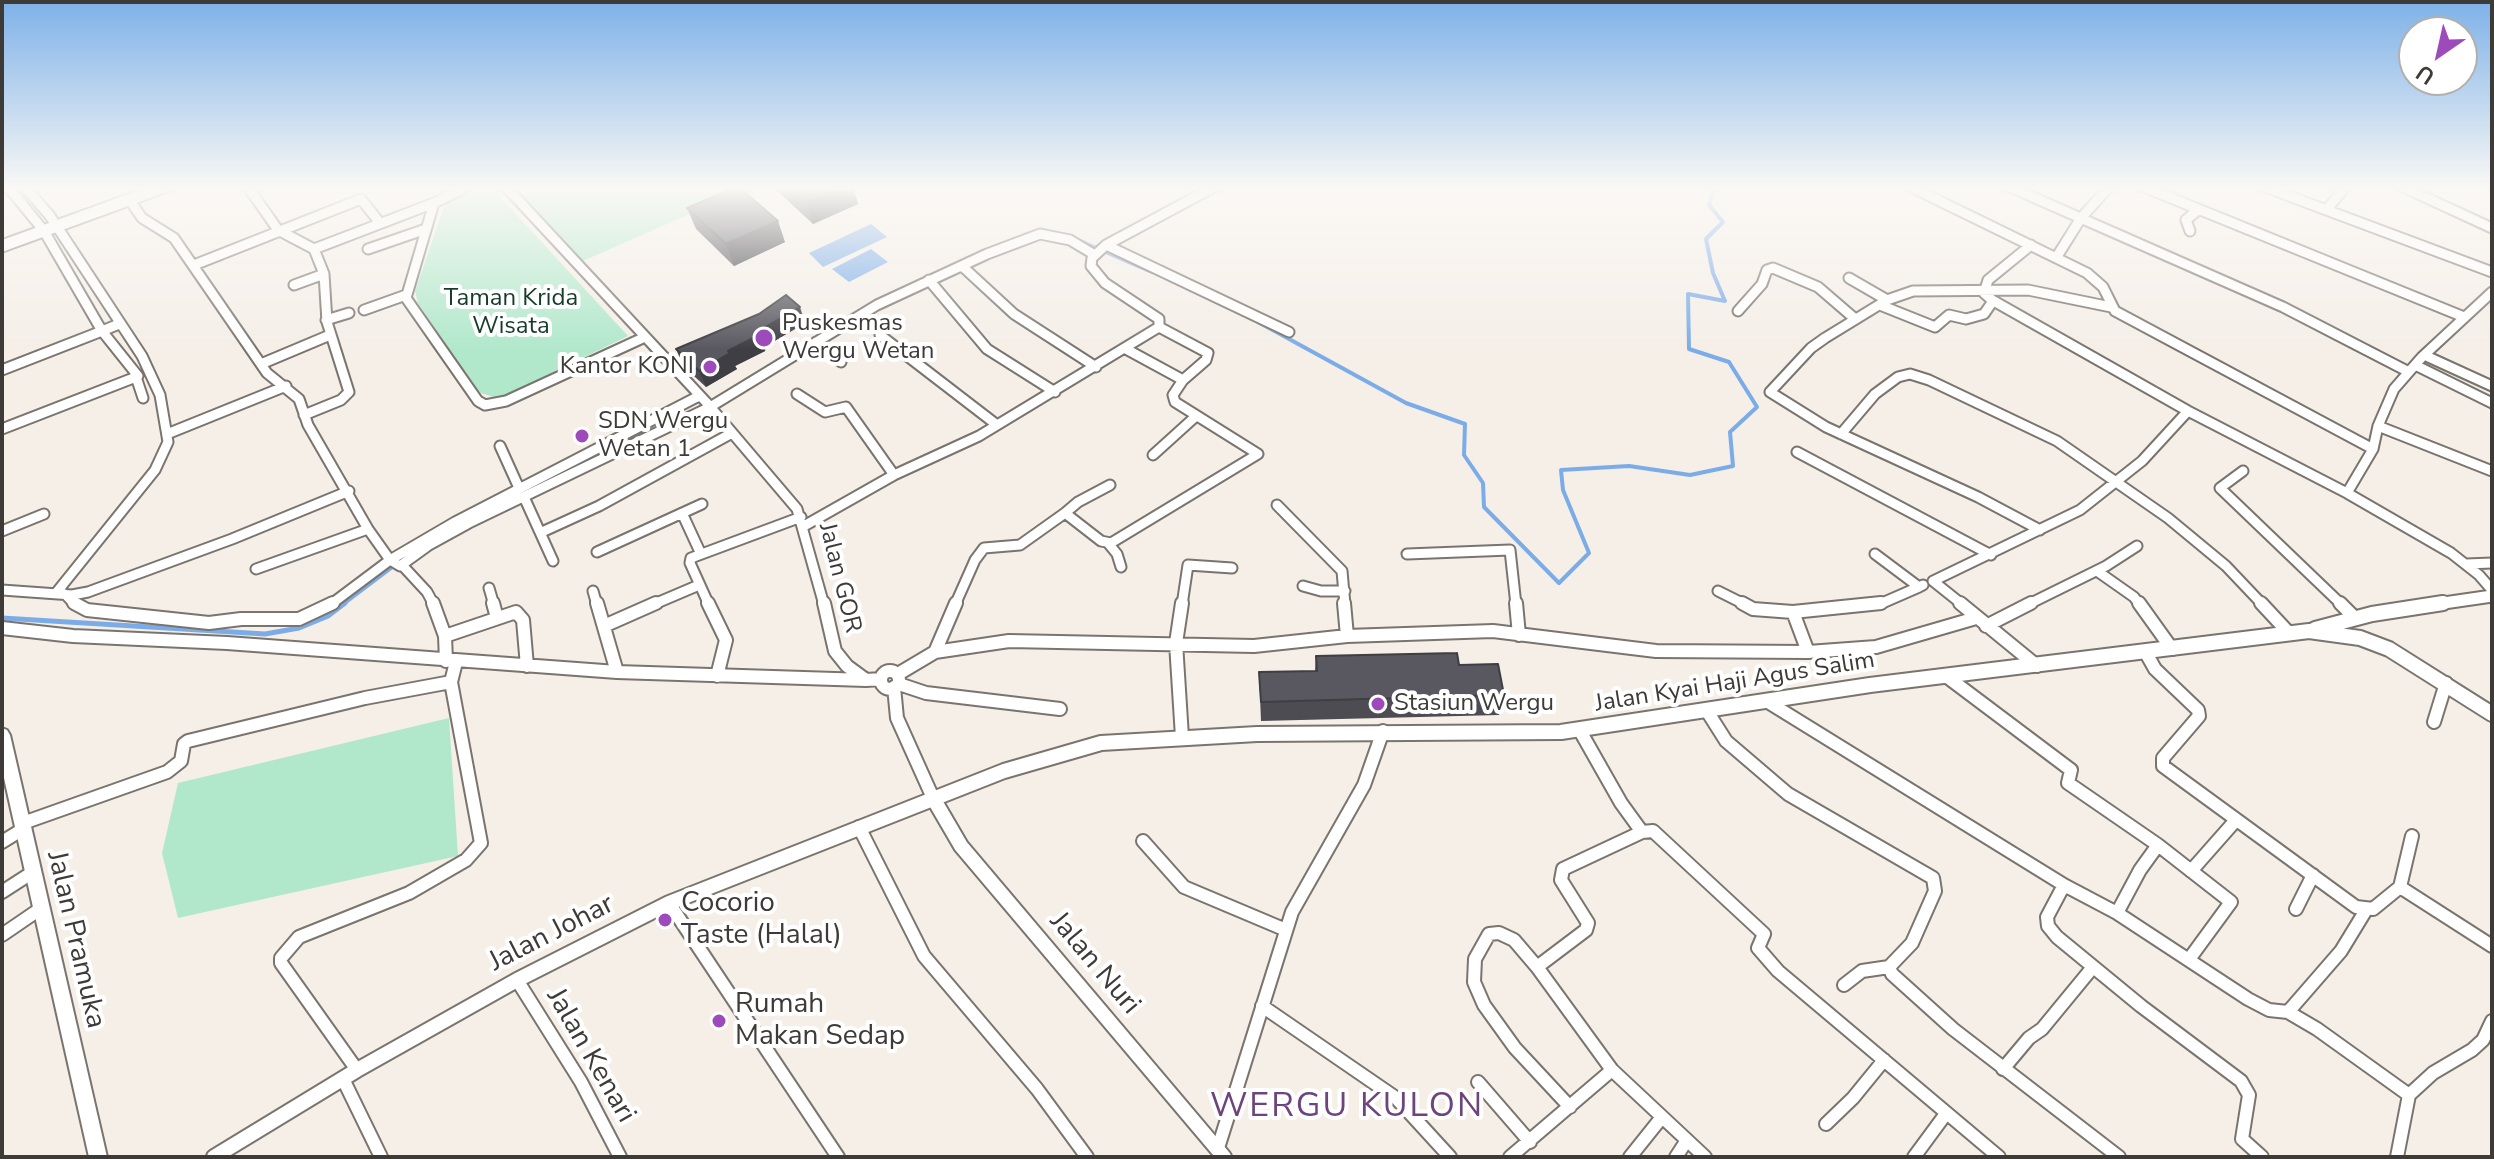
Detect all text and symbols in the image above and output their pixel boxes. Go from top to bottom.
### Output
north arrow [2398,16,2478,96]
text: U [2411,57,2441,91]
park label: Taman Krida Wisata [444,285,578,341]
place label: Puskesmas Wergu Wetan [782,310,934,366]
marker: Puskesmas Wergu Wetan [753,327,775,349]
place label: Kantor KONI [560,353,694,381]
marker: Kantor KONI [701,358,719,376]
place label: SDN Wergu Wetan 1 [598,408,728,464]
marker: SDN Wergu Wetan 1 [573,427,591,445]
street label: Jalan GOR [811,520,867,636]
street label: Jalan Kyai Haji Agus Salim [1593,647,1877,719]
place label: Stasiun Wergu [1394,690,1554,718]
marker: Stasiun Wergu [1369,695,1387,713]
street label: Jalan Pramuka [38,848,112,1032]
place label: Cocorio Taste (Halal) [681,887,842,953]
street label: Jalan Johar [484,888,620,980]
street label: Jalan Nuri [1042,906,1146,1022]
marker: Cocorio Taste (Halal) [656,911,674,929]
street label: Jalan Kenari [538,983,642,1129]
place label: Rumah Makan Sedap [735,988,905,1054]
marker: Rumah Makan Sedap [710,1012,728,1030]
district label: WERGU KULON [1210,1088,1484,1128]

